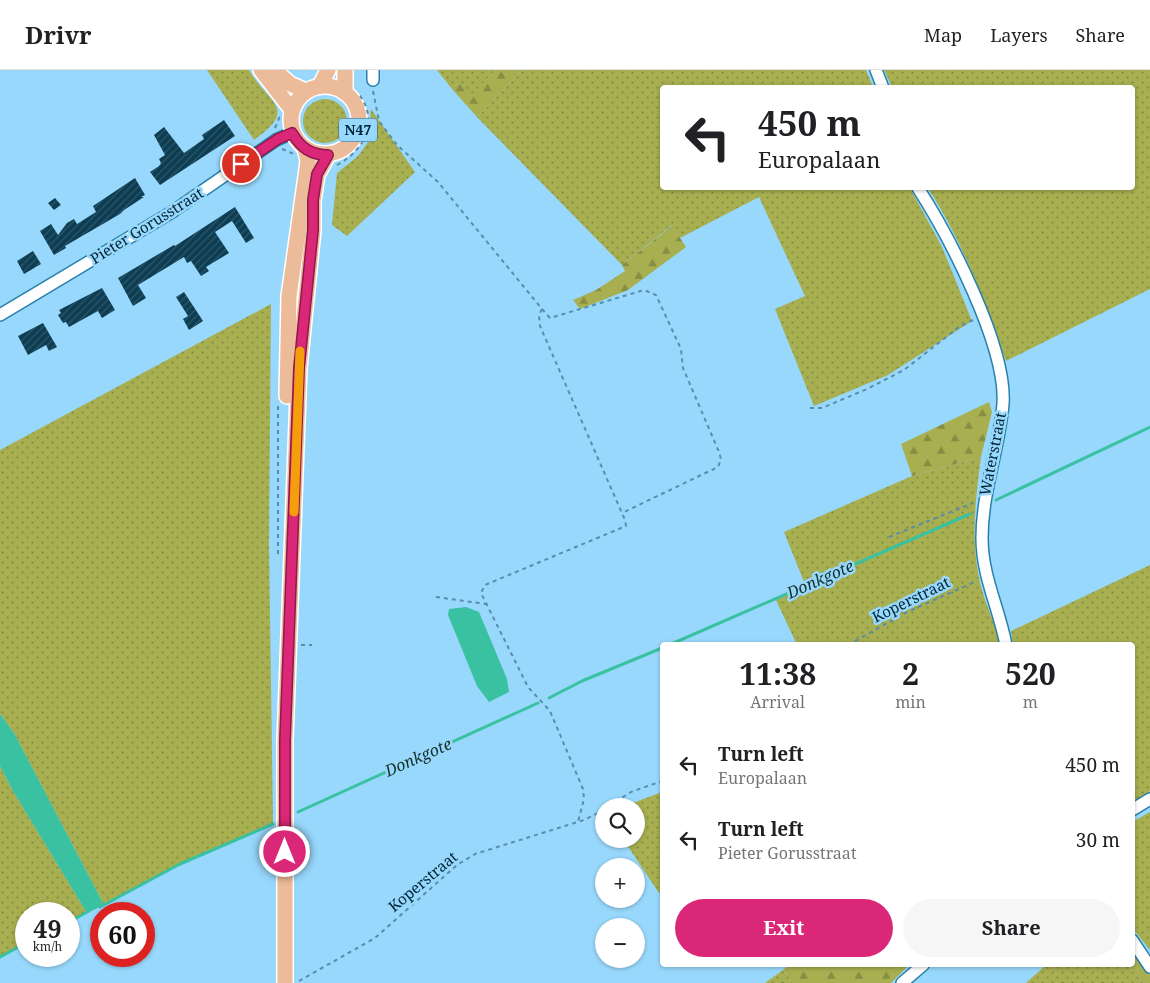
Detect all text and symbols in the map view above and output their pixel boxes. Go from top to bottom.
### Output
text: Drivr [25,18,92,51]
text: Map [924,23,962,47]
text: Layers [990,23,1048,47]
text: Share [1076,23,1125,47]
text: 450 m [758,99,861,146]
icon: left [675,105,740,170]
road number: N47 [339,118,377,142]
pin [220,143,262,185]
text: Europalaan [758,144,880,174]
icon: arrive [227,150,255,178]
street label: Pieter Gorusstraat [86,182,207,268]
street label: Waterstraat [974,410,1010,497]
water label: Donkgote [782,554,857,604]
street label: Koperstraat [868,572,953,627]
text: 11:38 [739,653,816,694]
text: 2 [902,653,919,694]
text: 520 [1005,653,1056,694]
text: Arrival [750,691,805,713]
text: min [895,691,926,713]
text: m [1023,691,1038,713]
water label: Donkgote [380,732,455,782]
text: Turn left [718,741,804,767]
icon: left [675,751,703,779]
text: 450 m [1065,752,1120,778]
text: Europalaan [718,767,807,789]
map controls [595,798,645,968]
button: search [595,798,645,848]
text: Turn left [718,816,804,842]
position arrow [258,825,310,877]
icon: left [675,826,703,854]
text: 30 m [1076,827,1120,853]
text: Pieter Gorusstraat [718,842,857,864]
street label: Koperstraat [384,847,461,916]
button: + [595,858,645,908]
button: Exit [675,899,893,957]
button: Share [903,899,1120,957]
speed limit sign: 60 [90,902,155,967]
text: 49 [33,911,62,945]
button: − [595,918,645,968]
text: km/h [33,938,62,955]

